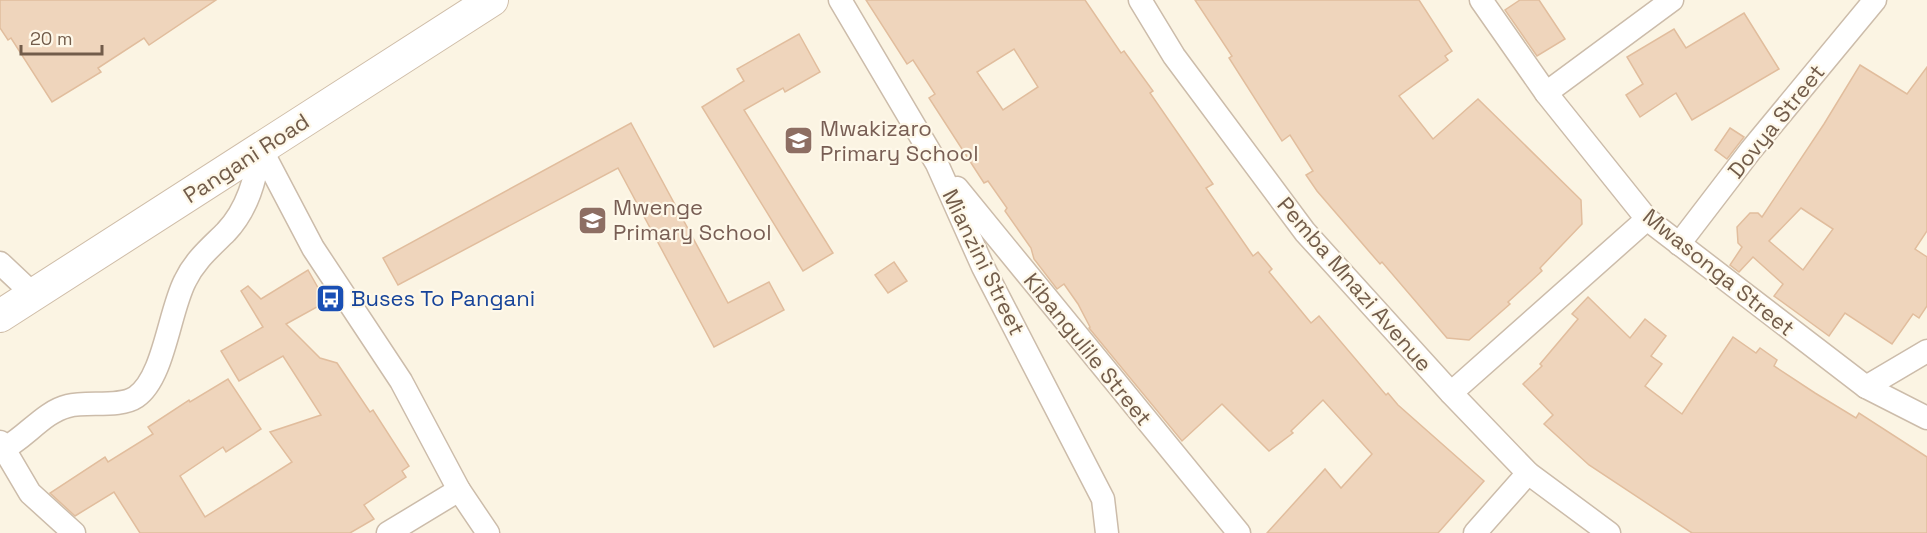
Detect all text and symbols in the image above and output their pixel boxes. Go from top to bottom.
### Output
scale bar [21,18,102,56]
text: 20 m [30,27,73,50]
street label: Dovya Street [1722,58,1830,184]
street label: Pangani Road [178,107,314,209]
place label: Mwakizaro Primary School [820,114,979,167]
school or university icon: Mwakizaro Primary School [783,125,815,157]
street label: Mianzini Street [937,184,1031,340]
street label: Pemba Mnazi Avenue [1271,191,1439,377]
place label: Mwenge Primary School [613,193,772,246]
street label: Mwasonga Street [1637,202,1801,342]
school or university icon: Mwenge Primary School [576,204,608,236]
street label: Kibangulile Street [1018,267,1158,431]
bus stop icon: Buses To Pangani [314,282,346,314]
place label: Buses To Pangani [351,284,535,312]

